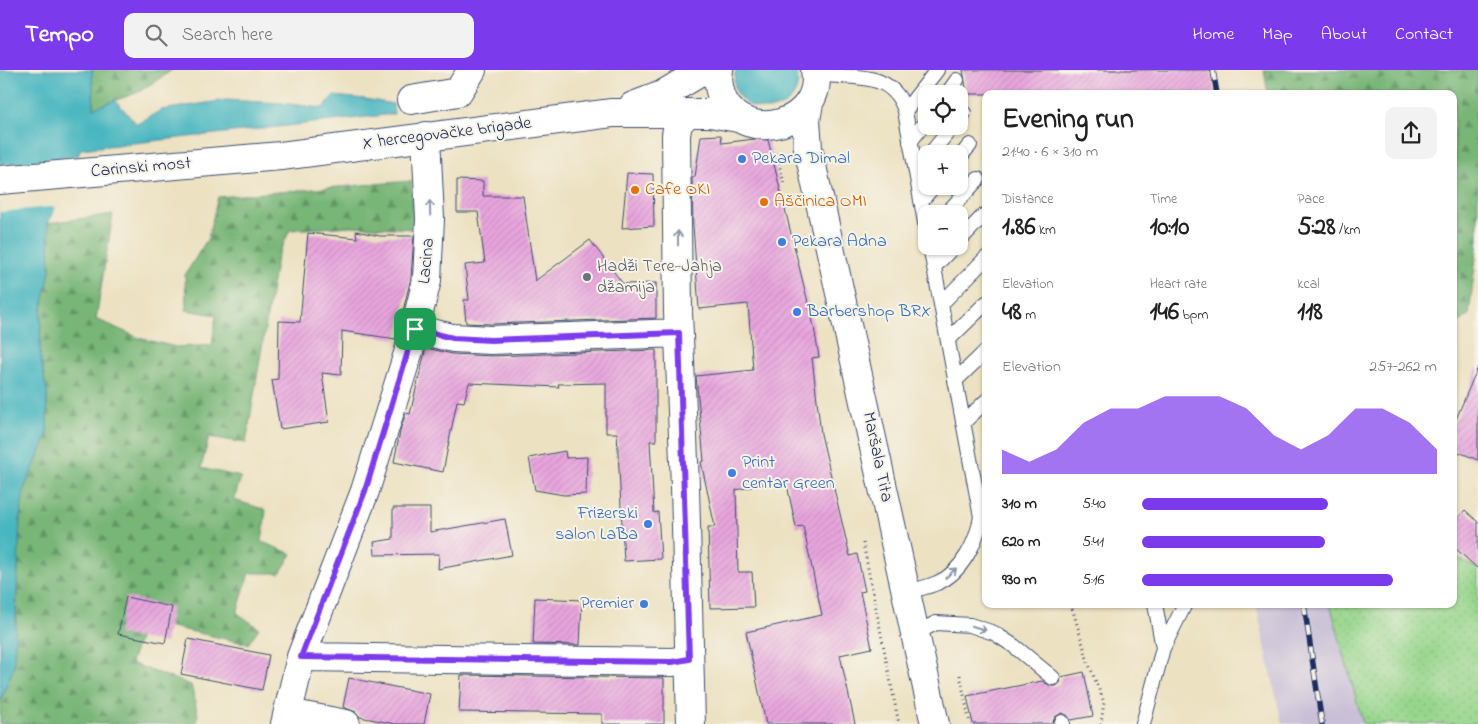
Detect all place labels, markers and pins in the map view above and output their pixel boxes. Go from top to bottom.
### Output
place label: Pekara Dimal [752,146,850,172]
marker: Pekara Dimal [736,153,748,165]
place label: Cafe OKI [645,177,710,203]
marker: Cafe OKI [629,184,641,196]
place label: Aščinica OMI [774,189,867,215]
marker: Aščinica OMI [758,196,770,208]
place label: Pekara Adna [792,229,887,255]
marker: Pekara Adna [776,236,788,248]
place label: Hadži Tere-Jahja džamija [597,254,722,301]
marker: Hadži Tere-Jahja džamija [581,271,593,283]
place label: Barbershop BRX [806,299,931,325]
marker: Barbershop BRX [791,306,803,318]
pin [394,308,436,350]
place label: Print centar Green [742,450,835,497]
marker: Print centar Green [726,467,738,479]
place label: Frizerski salon LaBa [555,501,638,548]
marker: Frizerski salon LaBa [642,518,654,530]
place label: Premier [580,591,634,617]
marker: Premier [638,598,650,610]

